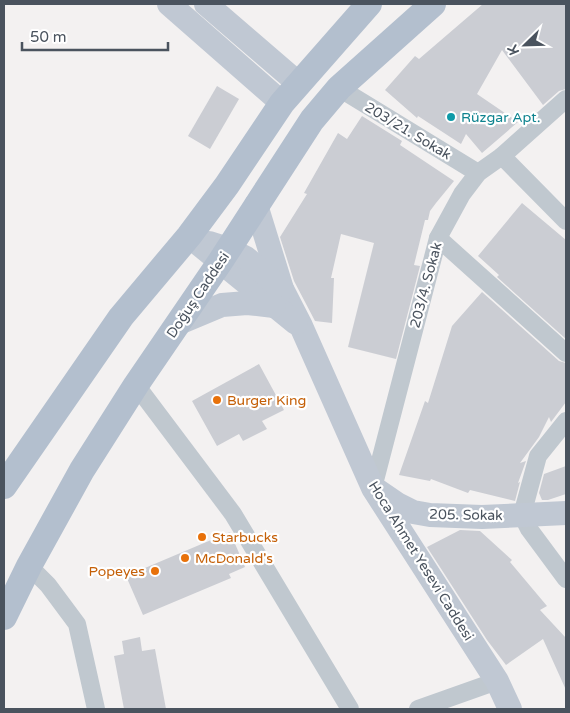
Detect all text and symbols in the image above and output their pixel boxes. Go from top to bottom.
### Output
scale bar [22,20,169,52]
north arrow [500,20,550,70]
text: 50 m [30,28,67,46]
text: K [504,42,523,58]
street label: 203/21. Sokak [362,99,455,164]
place label: Rüzgar Apt. [461,109,540,126]
marker: Rüzgar Apt. [445,111,457,123]
street label: 203/4. Sokak [406,240,446,330]
street label: Doğuş Caddesi [163,249,233,341]
place label: Burger King [227,392,306,409]
marker: Burger King [211,394,223,406]
street label: Hoca Ahmet Yesevi Caddesi [365,478,477,644]
street label: 205. Sokak [429,506,503,524]
place label: Starbucks [212,529,278,546]
marker: Starbucks [196,531,208,543]
place label: McDonald's [195,550,273,567]
marker: McDonald's [179,552,191,564]
place label: Popeyes [89,563,145,580]
marker: Popeyes [149,565,161,577]

